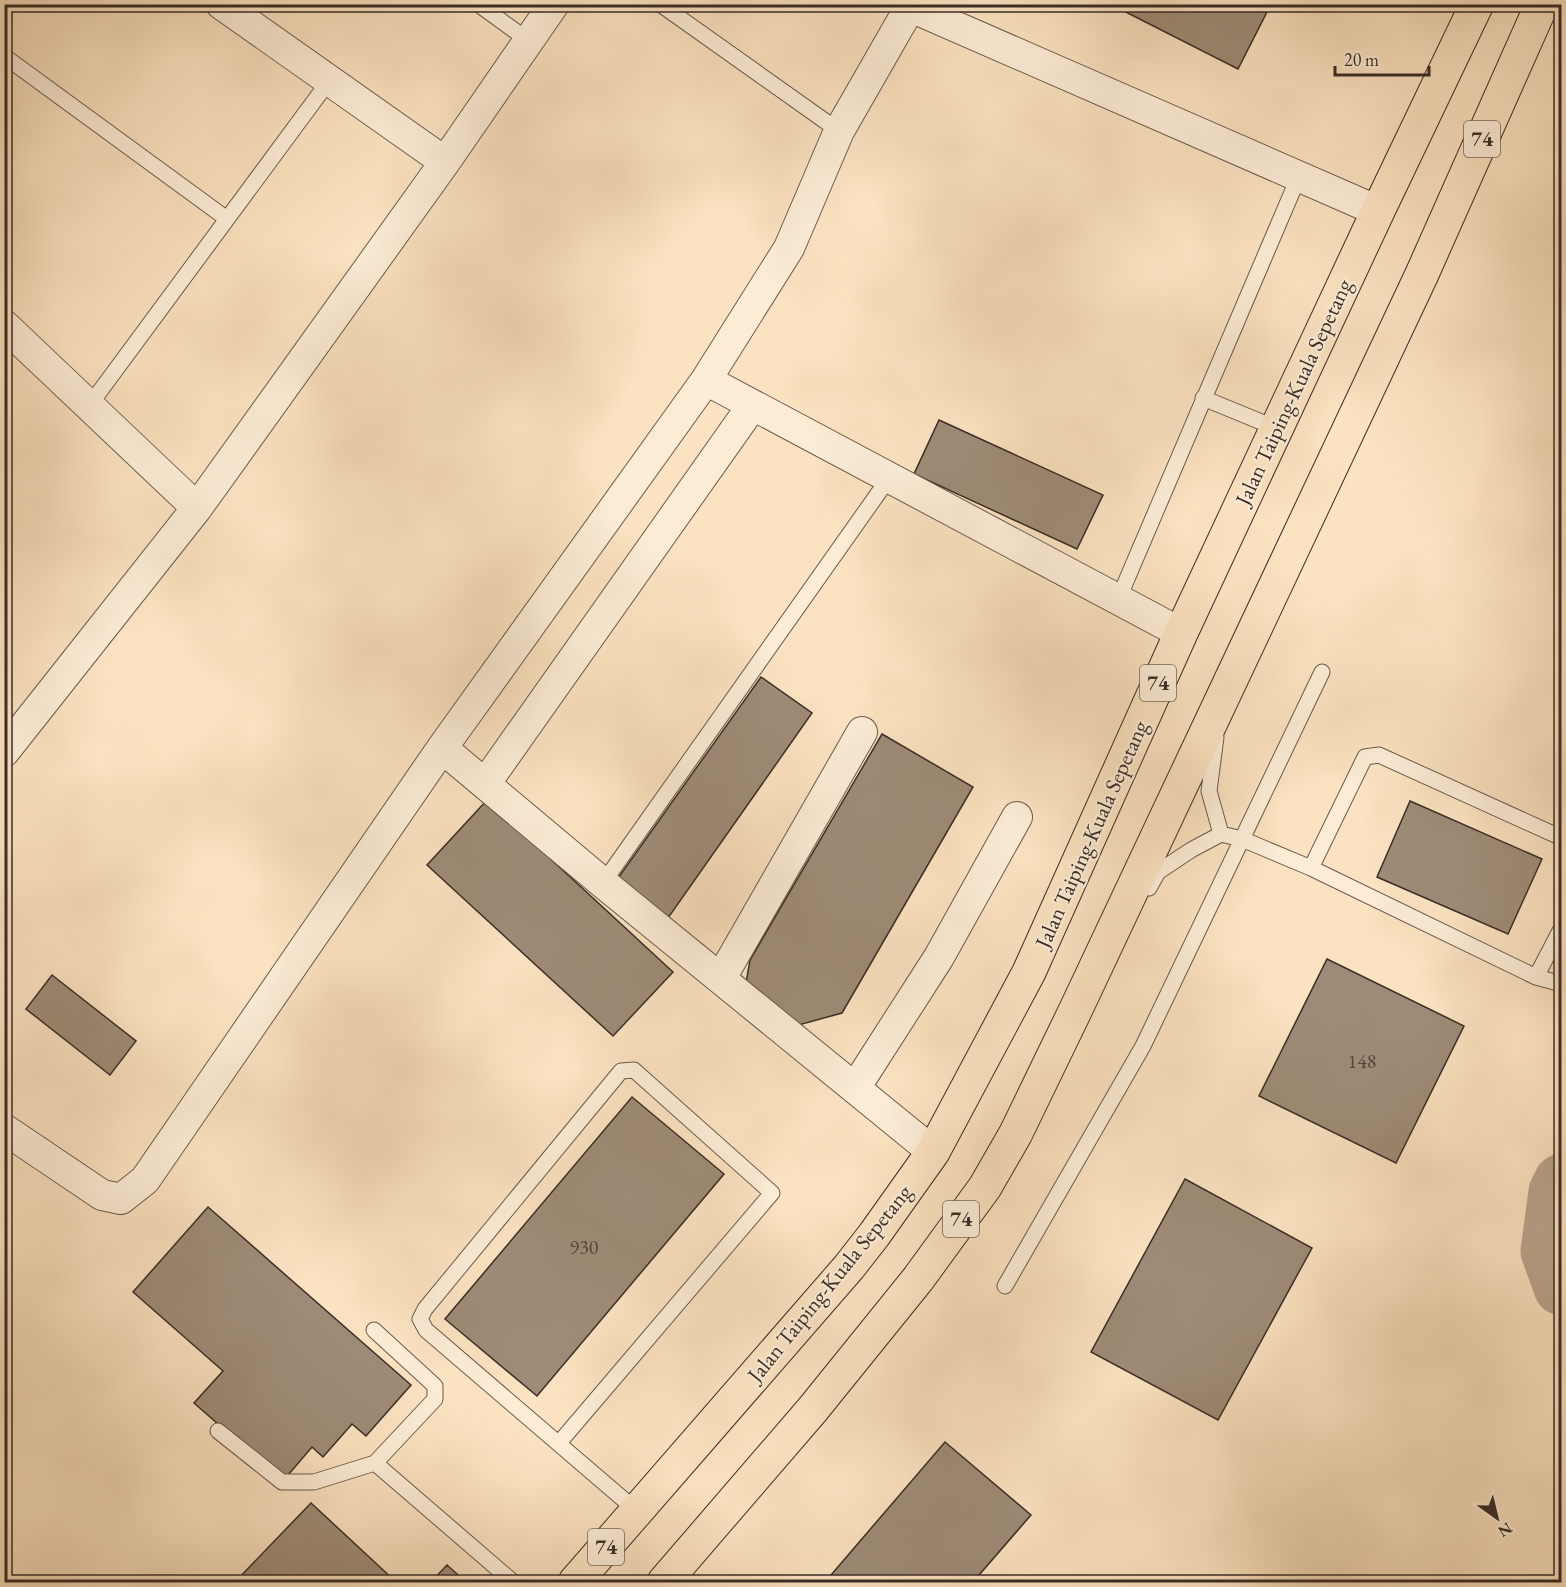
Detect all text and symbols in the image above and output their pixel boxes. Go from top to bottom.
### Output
scale bar [1335,39,1430,77]
text: 20 m [1344,48,1379,71]
road number: 74 [1464,121,1500,157]
street label: Jalan Taiping-Kuala Sepetang [1227,274,1359,512]
road number: 74 [1140,665,1176,701]
street label: Jalan Taiping-Kuala Sepetang [1027,715,1155,955]
house number: 148 [1348,1048,1376,1074]
street label: Jalan Taiping-Kuala Sepetang [739,1178,918,1390]
road number: 74 [943,1201,979,1237]
house number: 930 [570,1234,599,1260]
north arrow [1467,1488,1527,1548]
text: N [1494,1518,1516,1542]
road number: 74 [588,1529,624,1565]

